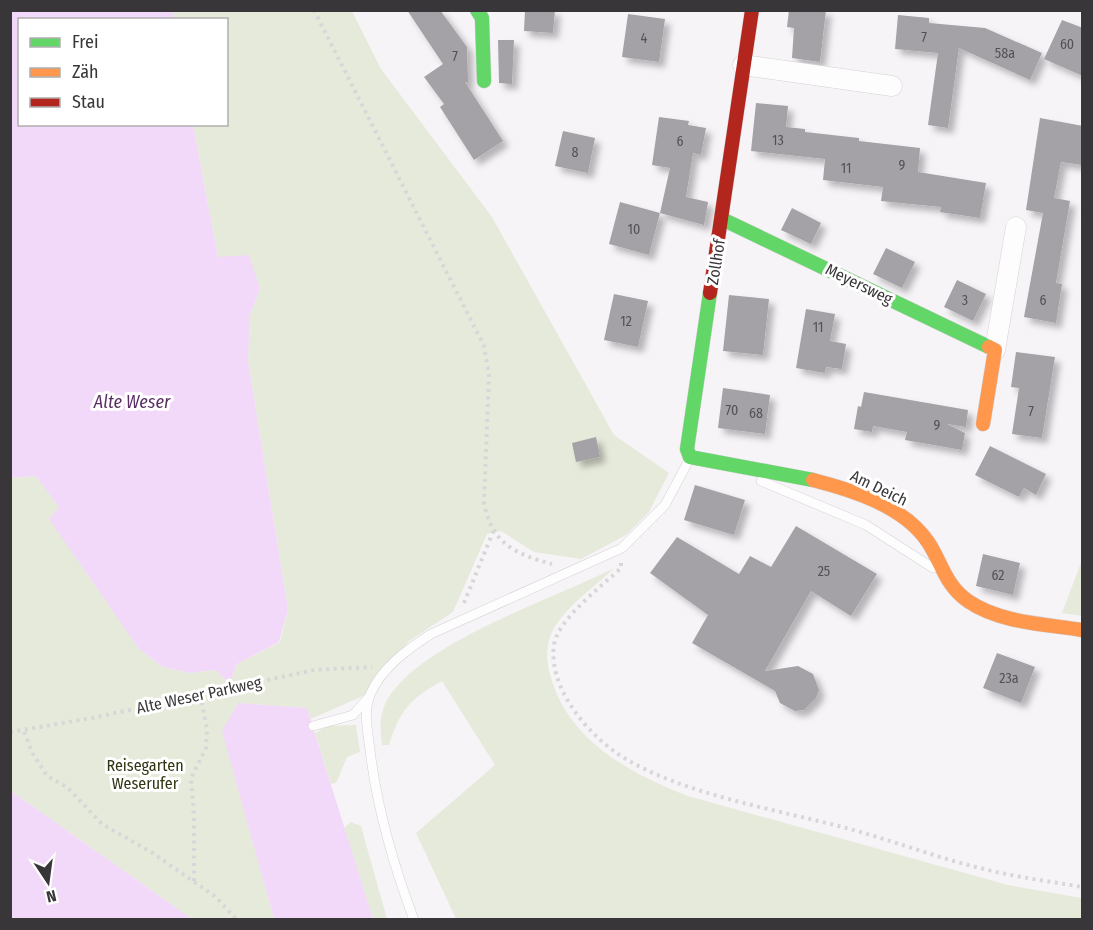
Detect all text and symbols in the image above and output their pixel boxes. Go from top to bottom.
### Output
legend [18,18,228,126]
house number: 7 [921,29,927,46]
house number: 4 [641,30,648,47]
text: Frei [72,31,98,53]
house number: 60 [1060,36,1074,53]
house number: 58a [995,45,1015,62]
house number: 7 [452,48,458,65]
text: Zäh [72,61,99,83]
text: Stau [72,91,105,113]
house number: 13 [772,132,784,149]
house number: 6 [677,133,684,150]
house number: 8 [572,144,579,161]
house number: 9 [899,157,906,174]
house number: 11 [841,160,851,177]
house number: 10 [628,221,640,238]
street label: Zollhof [703,237,729,286]
street label: Meyersweg [822,260,896,309]
house number: 3 [962,292,968,309]
house number: 6 [1040,292,1047,309]
house number: 12 [620,313,632,330]
house number: 11 [813,319,823,336]
water label: Alte Weser [93,391,171,413]
house number: 70 [726,402,738,419]
house number: 7 [1028,403,1034,420]
house number: 68 [749,405,763,422]
house number: 9 [934,417,941,434]
street label: Am Deich [847,466,911,510]
house number: 25 [818,563,830,580]
house number: 62 [992,567,1005,584]
house number: 23a [999,670,1019,687]
street label: Alte Weser Parkweg [135,672,264,718]
park label: Reisegarten Weserufer [106,756,184,793]
north arrow [18,852,78,912]
text: N [44,886,58,906]

